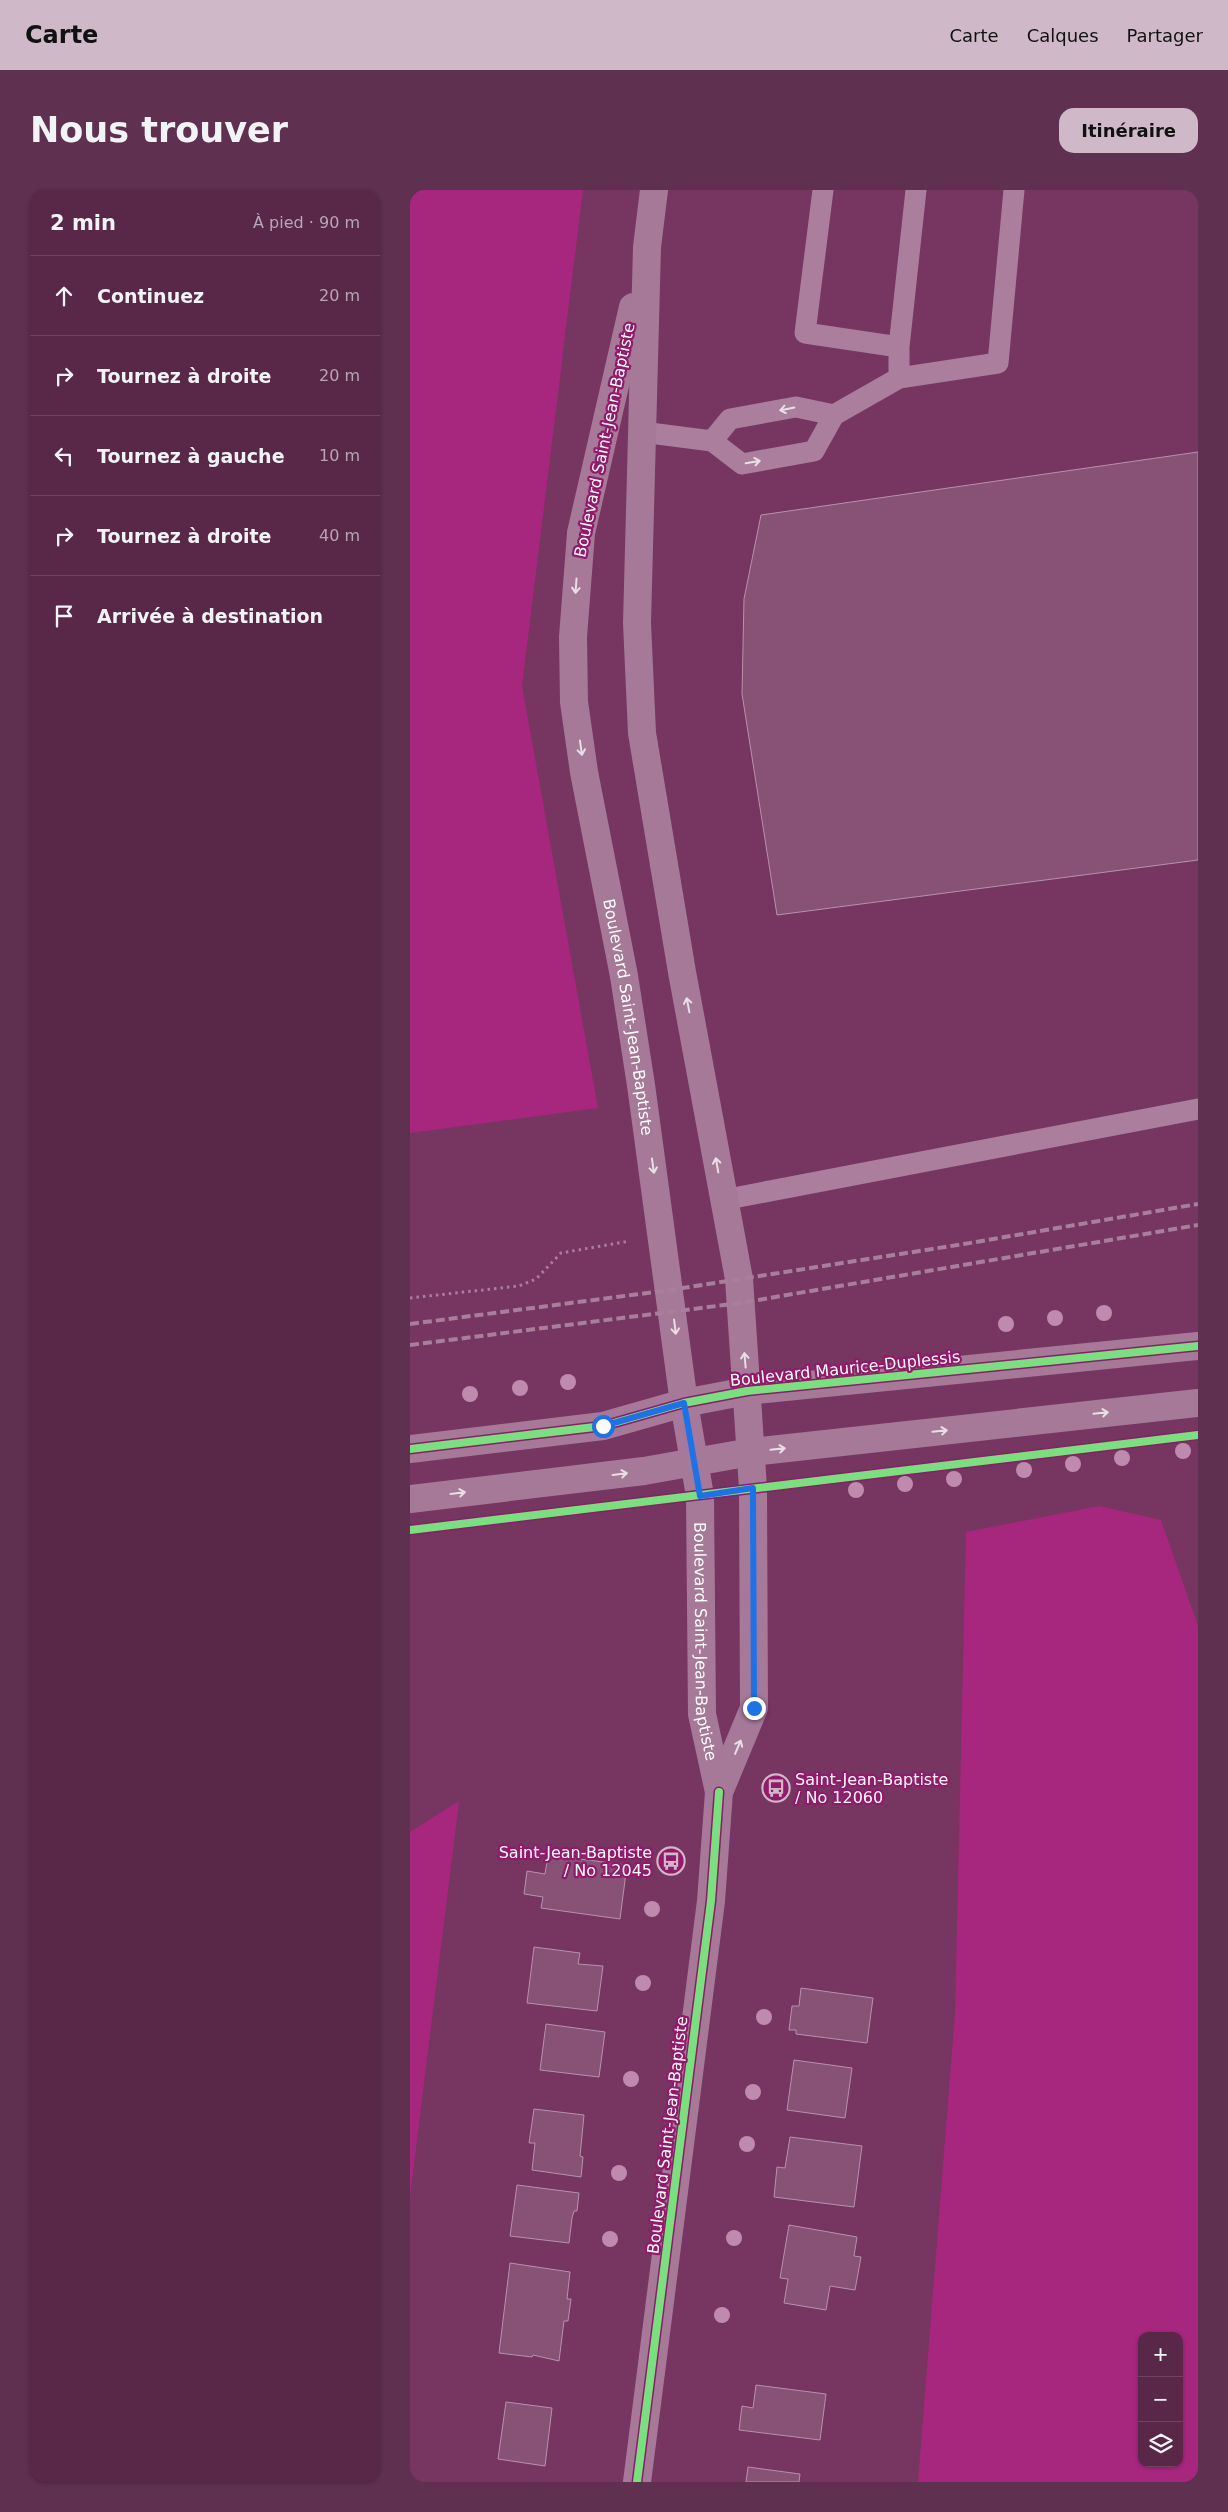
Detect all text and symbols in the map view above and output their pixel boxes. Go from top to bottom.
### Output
text: Carte [25,21,98,49]
text: Carte [950,25,999,46]
text: Calques [1027,25,1099,46]
text: Partager [1127,25,1203,46]
button: Itinéraire [1059,108,1198,153]
text: Nous trouver [30,110,288,150]
text: 2 min [50,211,116,235]
text: À pied · 90 m [253,213,360,232]
icon: ahead [50,282,78,310]
text: Continuez [97,285,204,307]
text: 20 m [319,286,360,305]
street label: Boulevard Saint-Jean-Baptiste [570,321,639,559]
icon: right [50,362,78,390]
text: Tournez à droite [97,365,271,387]
text: 20 m [319,366,360,385]
one-way arrow [779,404,795,414]
icon: left [50,442,78,470]
text: Tournez à gauche [97,445,285,467]
text: 10 m [319,446,360,465]
one-way arrow [744,457,760,467]
icon: right [50,522,78,550]
text: Tournez à droite [97,525,271,547]
text: 40 m [319,526,360,545]
one-way arrow [571,577,580,593]
icon: arrive [50,602,78,630]
text: Arrivée à destination [97,605,323,627]
one-way arrow [576,739,586,755]
street label: Boulevard Saint-Jean-Baptiste [599,897,657,1136]
one-way arrow [683,998,692,1014]
one-way arrow [712,1157,722,1173]
one-way arrow [648,1158,658,1174]
one-way arrow [670,1319,680,1335]
street label: Boulevard Maurice-Duplessis [729,1347,961,1390]
one-way arrow [740,1353,749,1369]
one-way arrow [1093,1408,1109,1418]
route start [592,1415,615,1438]
one-way arrow [931,1426,947,1436]
one-way arrow [770,1444,786,1454]
one-way arrow [611,1469,627,1479]
one-way arrow [450,1488,466,1498]
street label: Boulevard Saint-Jean-Baptiste [690,1522,721,1762]
route end [743,1697,766,1720]
one-way arrow [733,1740,743,1755]
place label: Saint-Jean-Baptiste / No 12060 [795,1770,948,1807]
bus stop icon: Saint-Jean-Baptiste / No 12060 [761,1773,791,1803]
place label: Saint-Jean-Baptiste / No 12045 [499,1843,652,1880]
bus stop icon: Saint-Jean-Baptiste / No 12045 [656,1846,686,1876]
street label: Boulevard Saint-Jean-Baptiste [643,2015,692,2255]
map controls [1138,2332,1183,2467]
button: + [1138,2332,1183,2377]
button: − [1138,2377,1183,2422]
button: layers [1138,2422,1183,2467]

